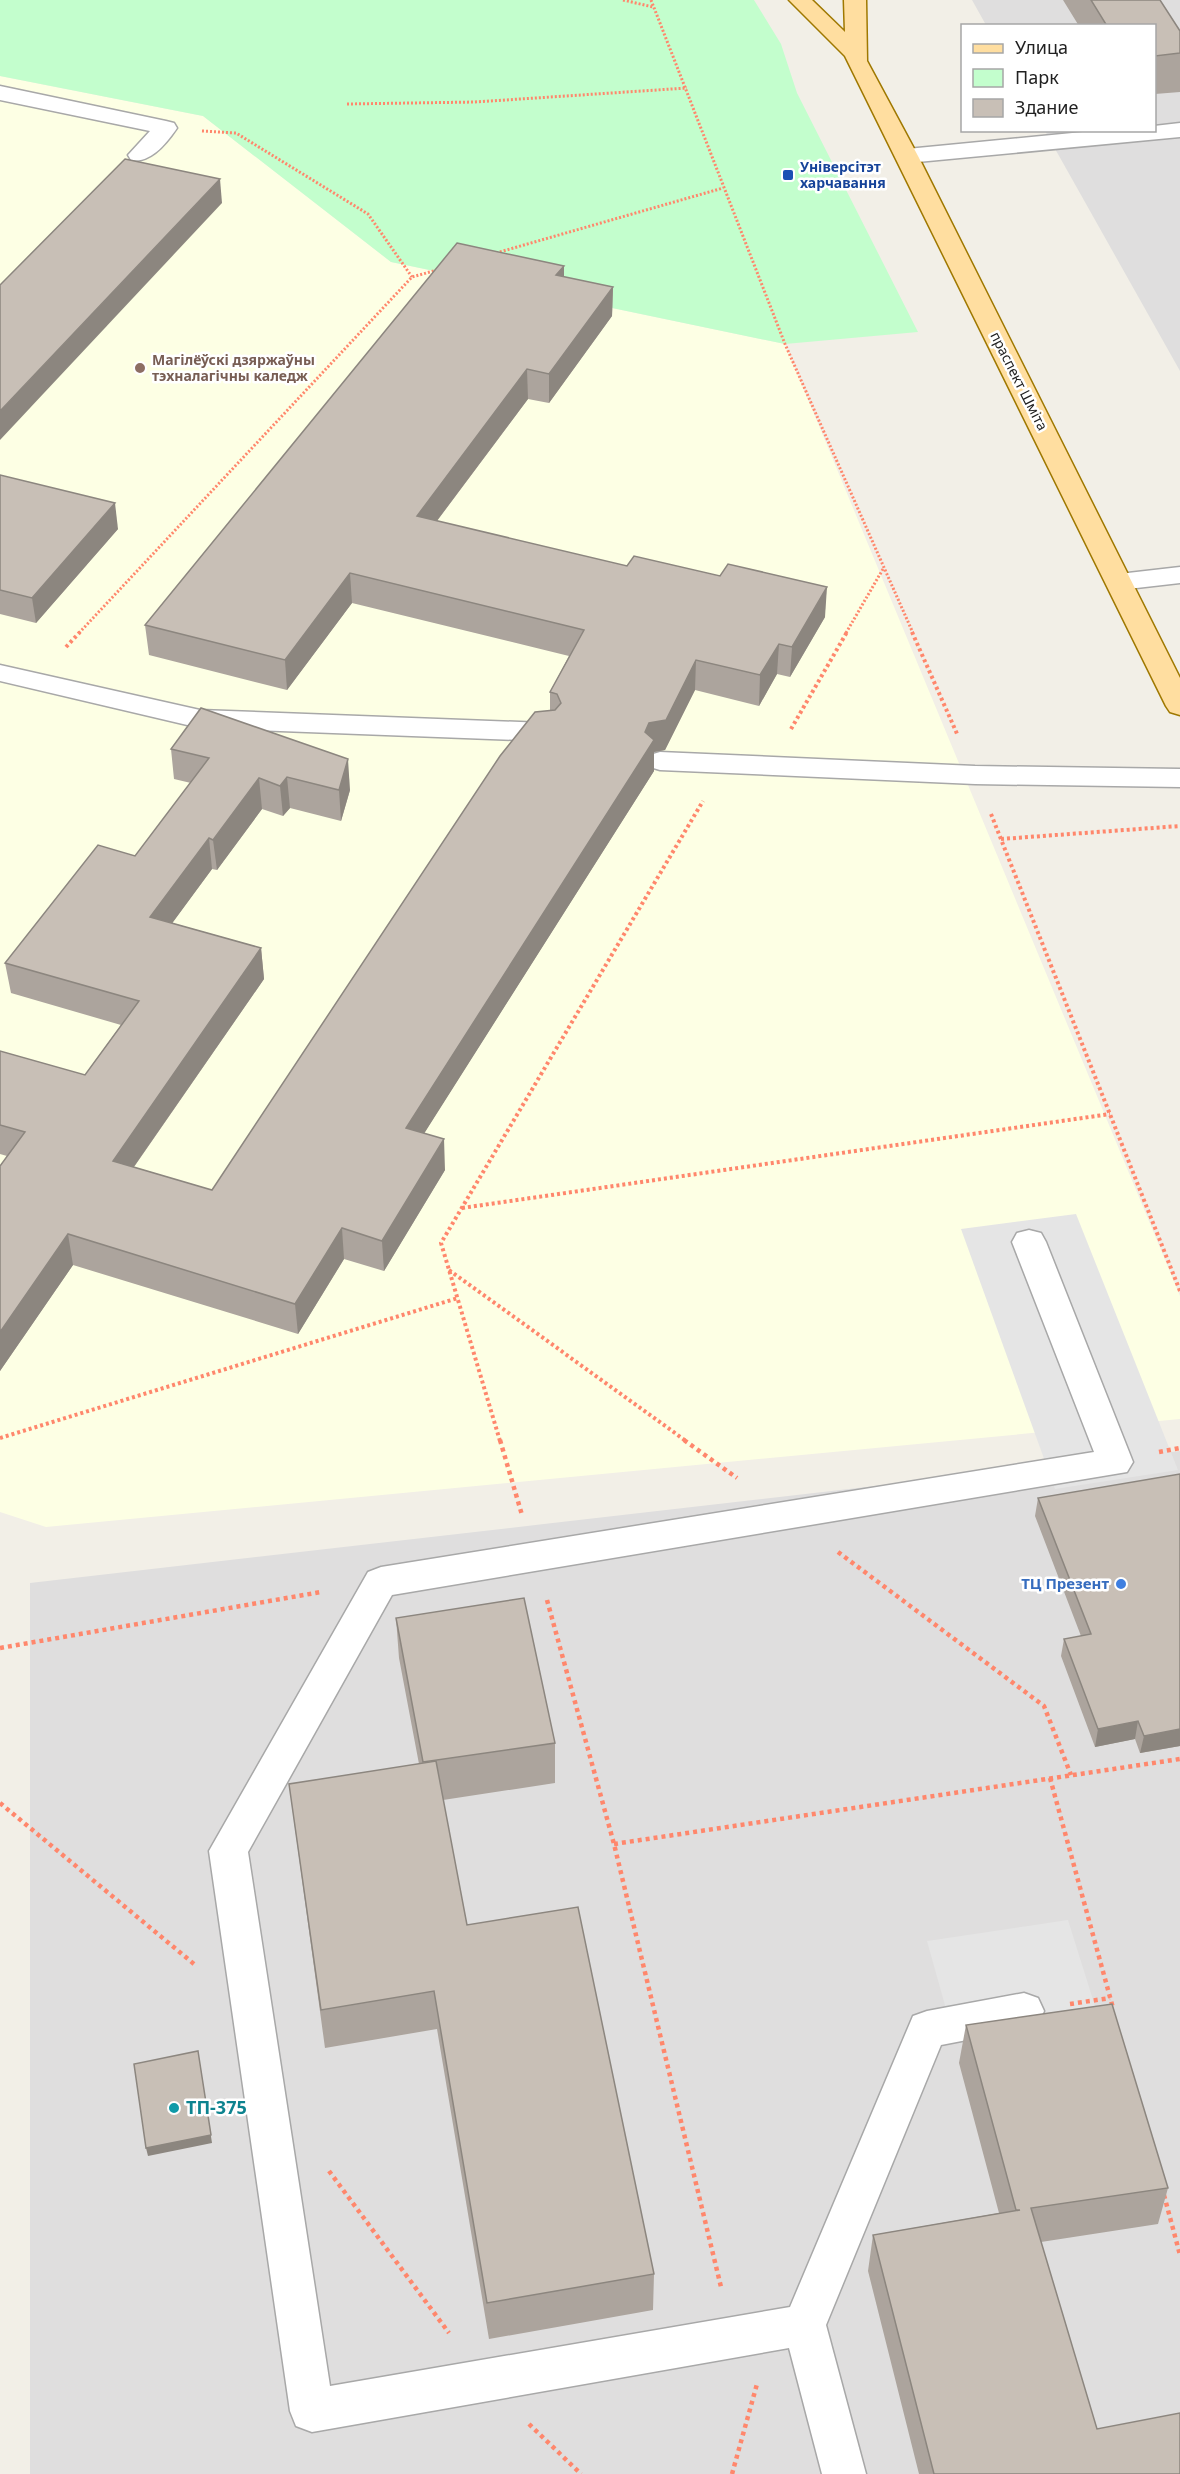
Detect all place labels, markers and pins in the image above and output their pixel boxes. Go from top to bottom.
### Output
place label: Універсітэт харчавання [800,157,886,192]
marker: Універсітэт харчавання [781,168,795,182]
place label: Магілёўскі дзяржаўны тэхналагічны каледж [152,350,315,385]
marker: Магілёўскі дзяржаўны тэхналагічны каледж [133,361,147,375]
place label: ТЦ Презент [1021,1573,1109,1593]
marker: ТЦ Презент [1114,1577,1128,1591]
place label: ТП-375 [186,2095,247,2119]
marker: ТП-375 [167,2101,181,2115]

